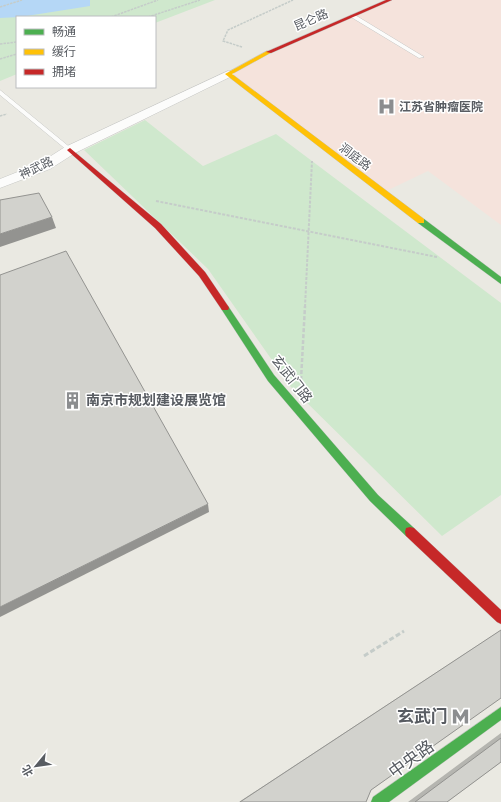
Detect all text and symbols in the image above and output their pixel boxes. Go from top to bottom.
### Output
street label: 昆仑路 [292,7,330,33]
legend [16,16,156,88]
text: 畅通 [52,25,76,39]
text: 缓行 [52,45,76,59]
text: 拥堵 [52,65,76,79]
hospital icon: 江苏省肿瘤医院 [376,97,396,117]
place label: 江苏省肿瘤医院 [399,100,483,114]
street label: 洞庭路 [336,141,374,173]
street label: 神武路 [17,154,55,182]
street label: 玄武门路 [268,352,316,406]
building icon: 南京市规划建设展览馆 [63,390,83,410]
place label: 南京市规划建设展览馆 [86,392,226,408]
place label: 玄武门 [397,706,448,726]
metro station icon: 玄武门 [451,706,471,726]
street label: 中央路 [384,736,438,782]
north arrow [16,746,56,786]
text: 北 [19,763,35,779]

